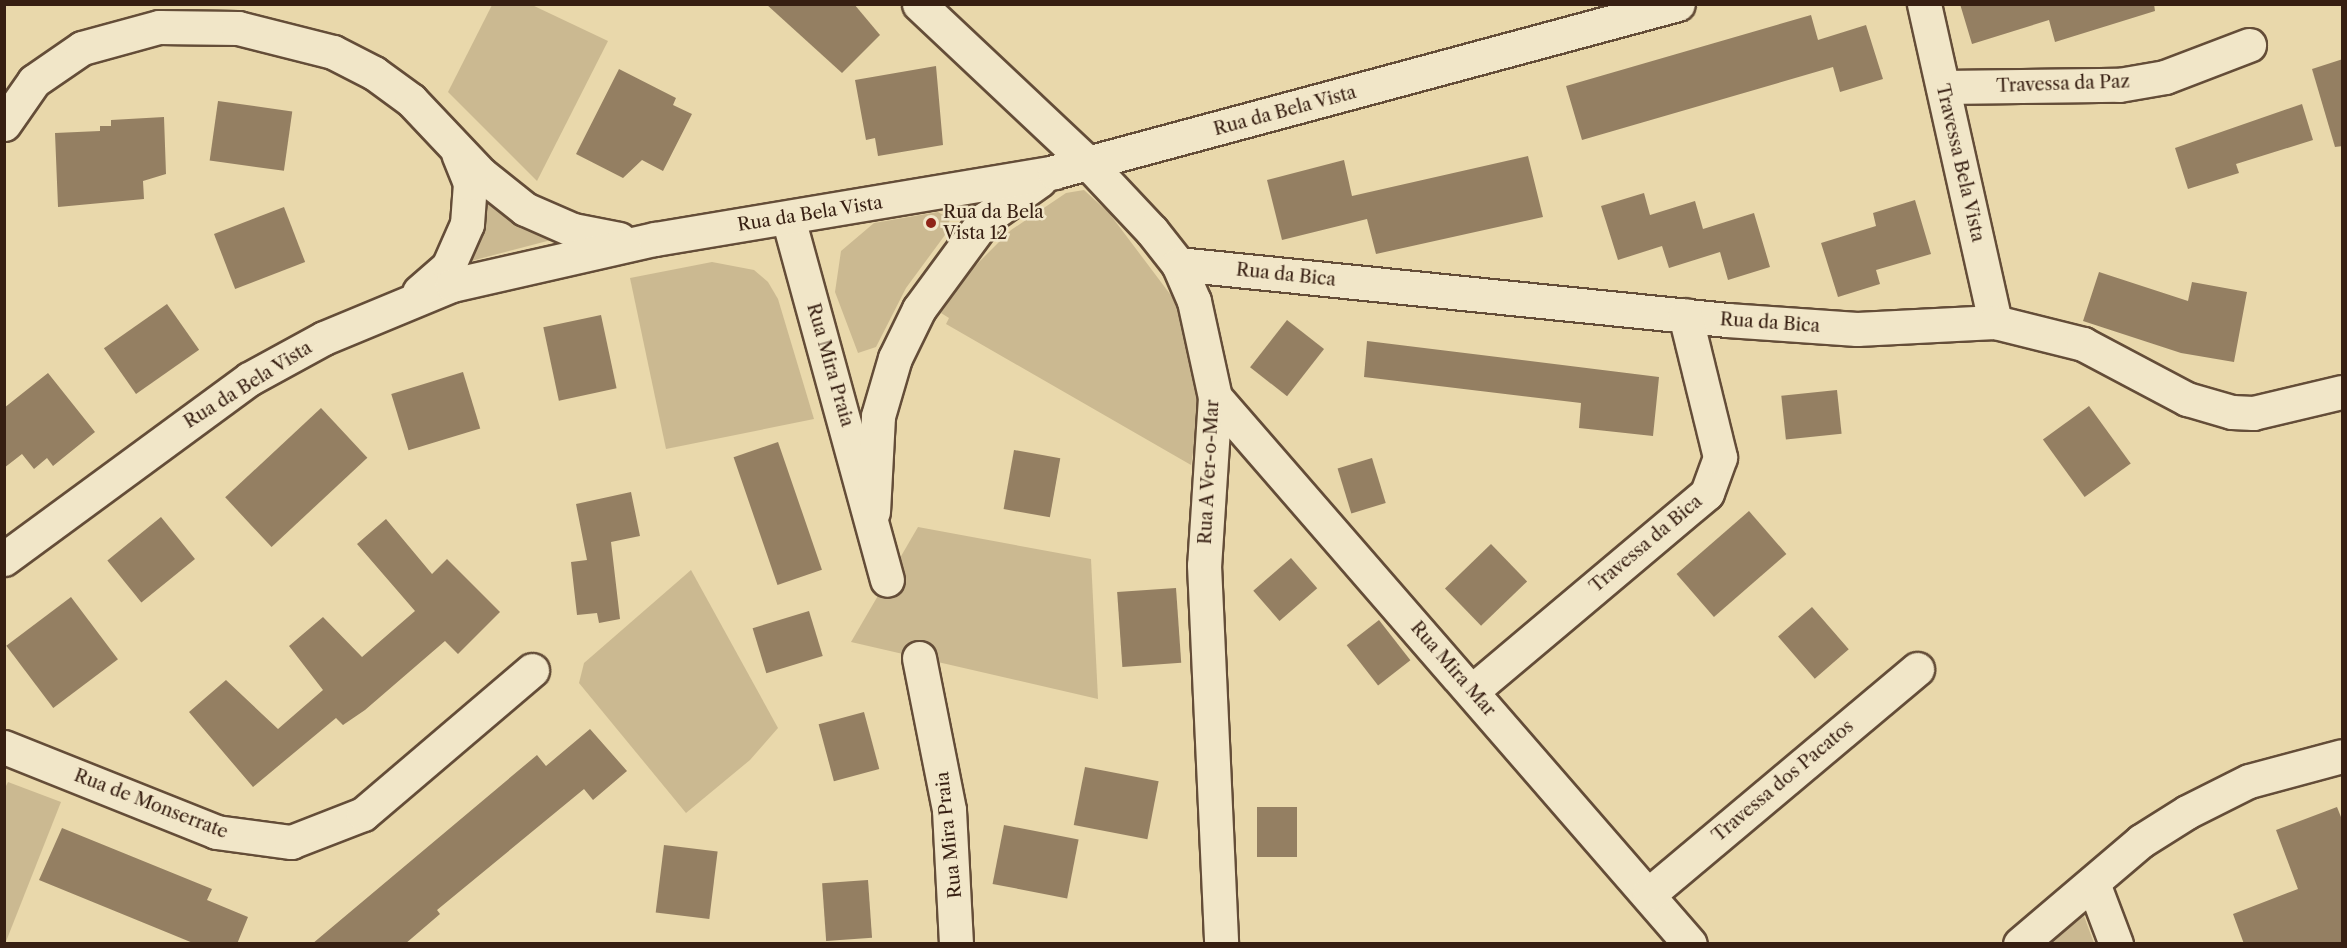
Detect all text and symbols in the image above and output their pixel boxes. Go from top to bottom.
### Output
street label: Travessa da Paz [1996,71,2130,97]
street label: Rua da Bela Vista [1211,81,1359,141]
street label: Travessa Bela Vista [1931,81,1989,245]
street label: Rua da Bela Vista [735,192,885,236]
place label: Rua da Bela Vista 12 [943,202,1044,244]
marker: Rua da Bela Vista 12 [924,216,938,230]
street label: Rua da Bica [1235,259,1337,291]
street label: Rua Mira Praia [802,301,858,429]
street label: Rua da Bica [1719,309,1821,337]
street label: Rua da Bela Vista [179,337,317,433]
street label: Rua A Ver-o-Mar [1194,398,1224,546]
street label: Travessa da Bica [1585,491,1707,597]
street label: Rua Mira Mar [1406,617,1500,721]
street label: Travessa dos Pacatos [1708,715,1858,847]
street label: Rua de Monserrate [71,765,231,843]
street label: Rua Mira Praia [932,770,966,900]

